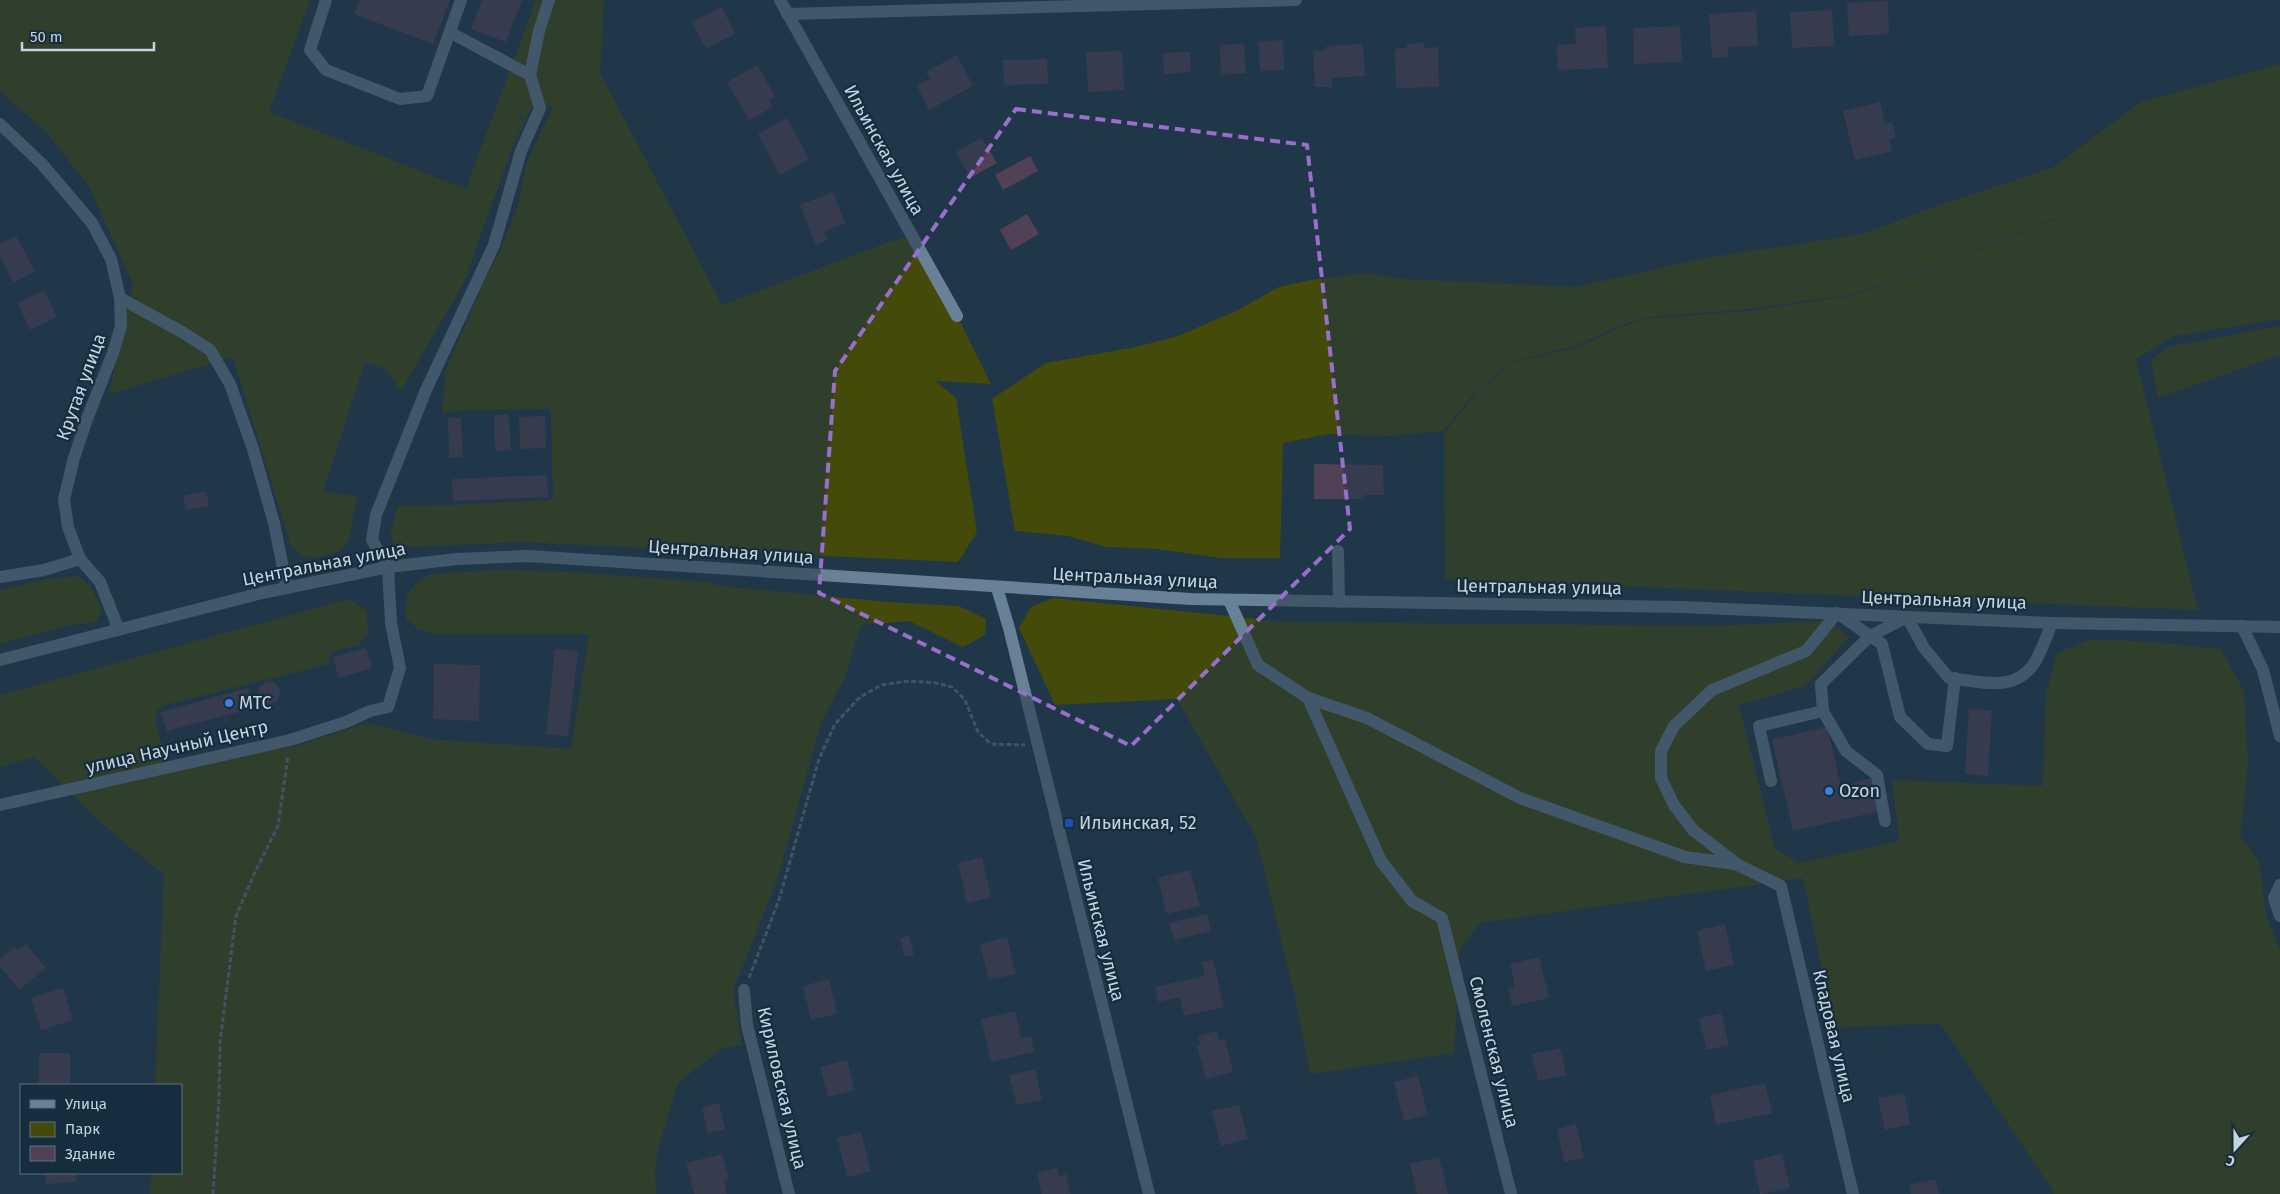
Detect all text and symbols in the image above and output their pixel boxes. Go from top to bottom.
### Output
scale bar [22,20,155,52]
text: 50 m [30,28,63,46]
street label: Ильинская улица [839,81,929,219]
street label: Крутая улица [51,331,111,443]
street label: Центральная улица [648,535,814,569]
street label: Центральная улица [241,537,407,591]
street label: Центральная улица [1052,563,1218,593]
street label: Центральная улица [1456,575,1622,599]
street label: Центральная улица [1861,586,2027,614]
place label: МТС [239,692,272,714]
marker: МТС [223,697,235,709]
street label: улица Научный Центр [84,715,270,779]
place label: Ozon [1839,780,1880,802]
marker: Ozon [1823,785,1835,797]
place label: Ильинская, 52 [1079,812,1197,834]
marker: Ильинская, 52 [1063,817,1075,829]
street label: Ильинская улица [1073,857,1129,1003]
street label: Кладовая улица [1808,967,1860,1105]
street label: Смоленская улица [1464,974,1524,1130]
street label: Кириловская улица [753,1005,811,1171]
legend [20,1084,182,1174]
text: Улица [65,1095,107,1113]
text: Парк [65,1120,100,1138]
north arrow [2210,1124,2260,1174]
text: Здание [65,1145,115,1163]
text: С [2224,1151,2237,1170]

